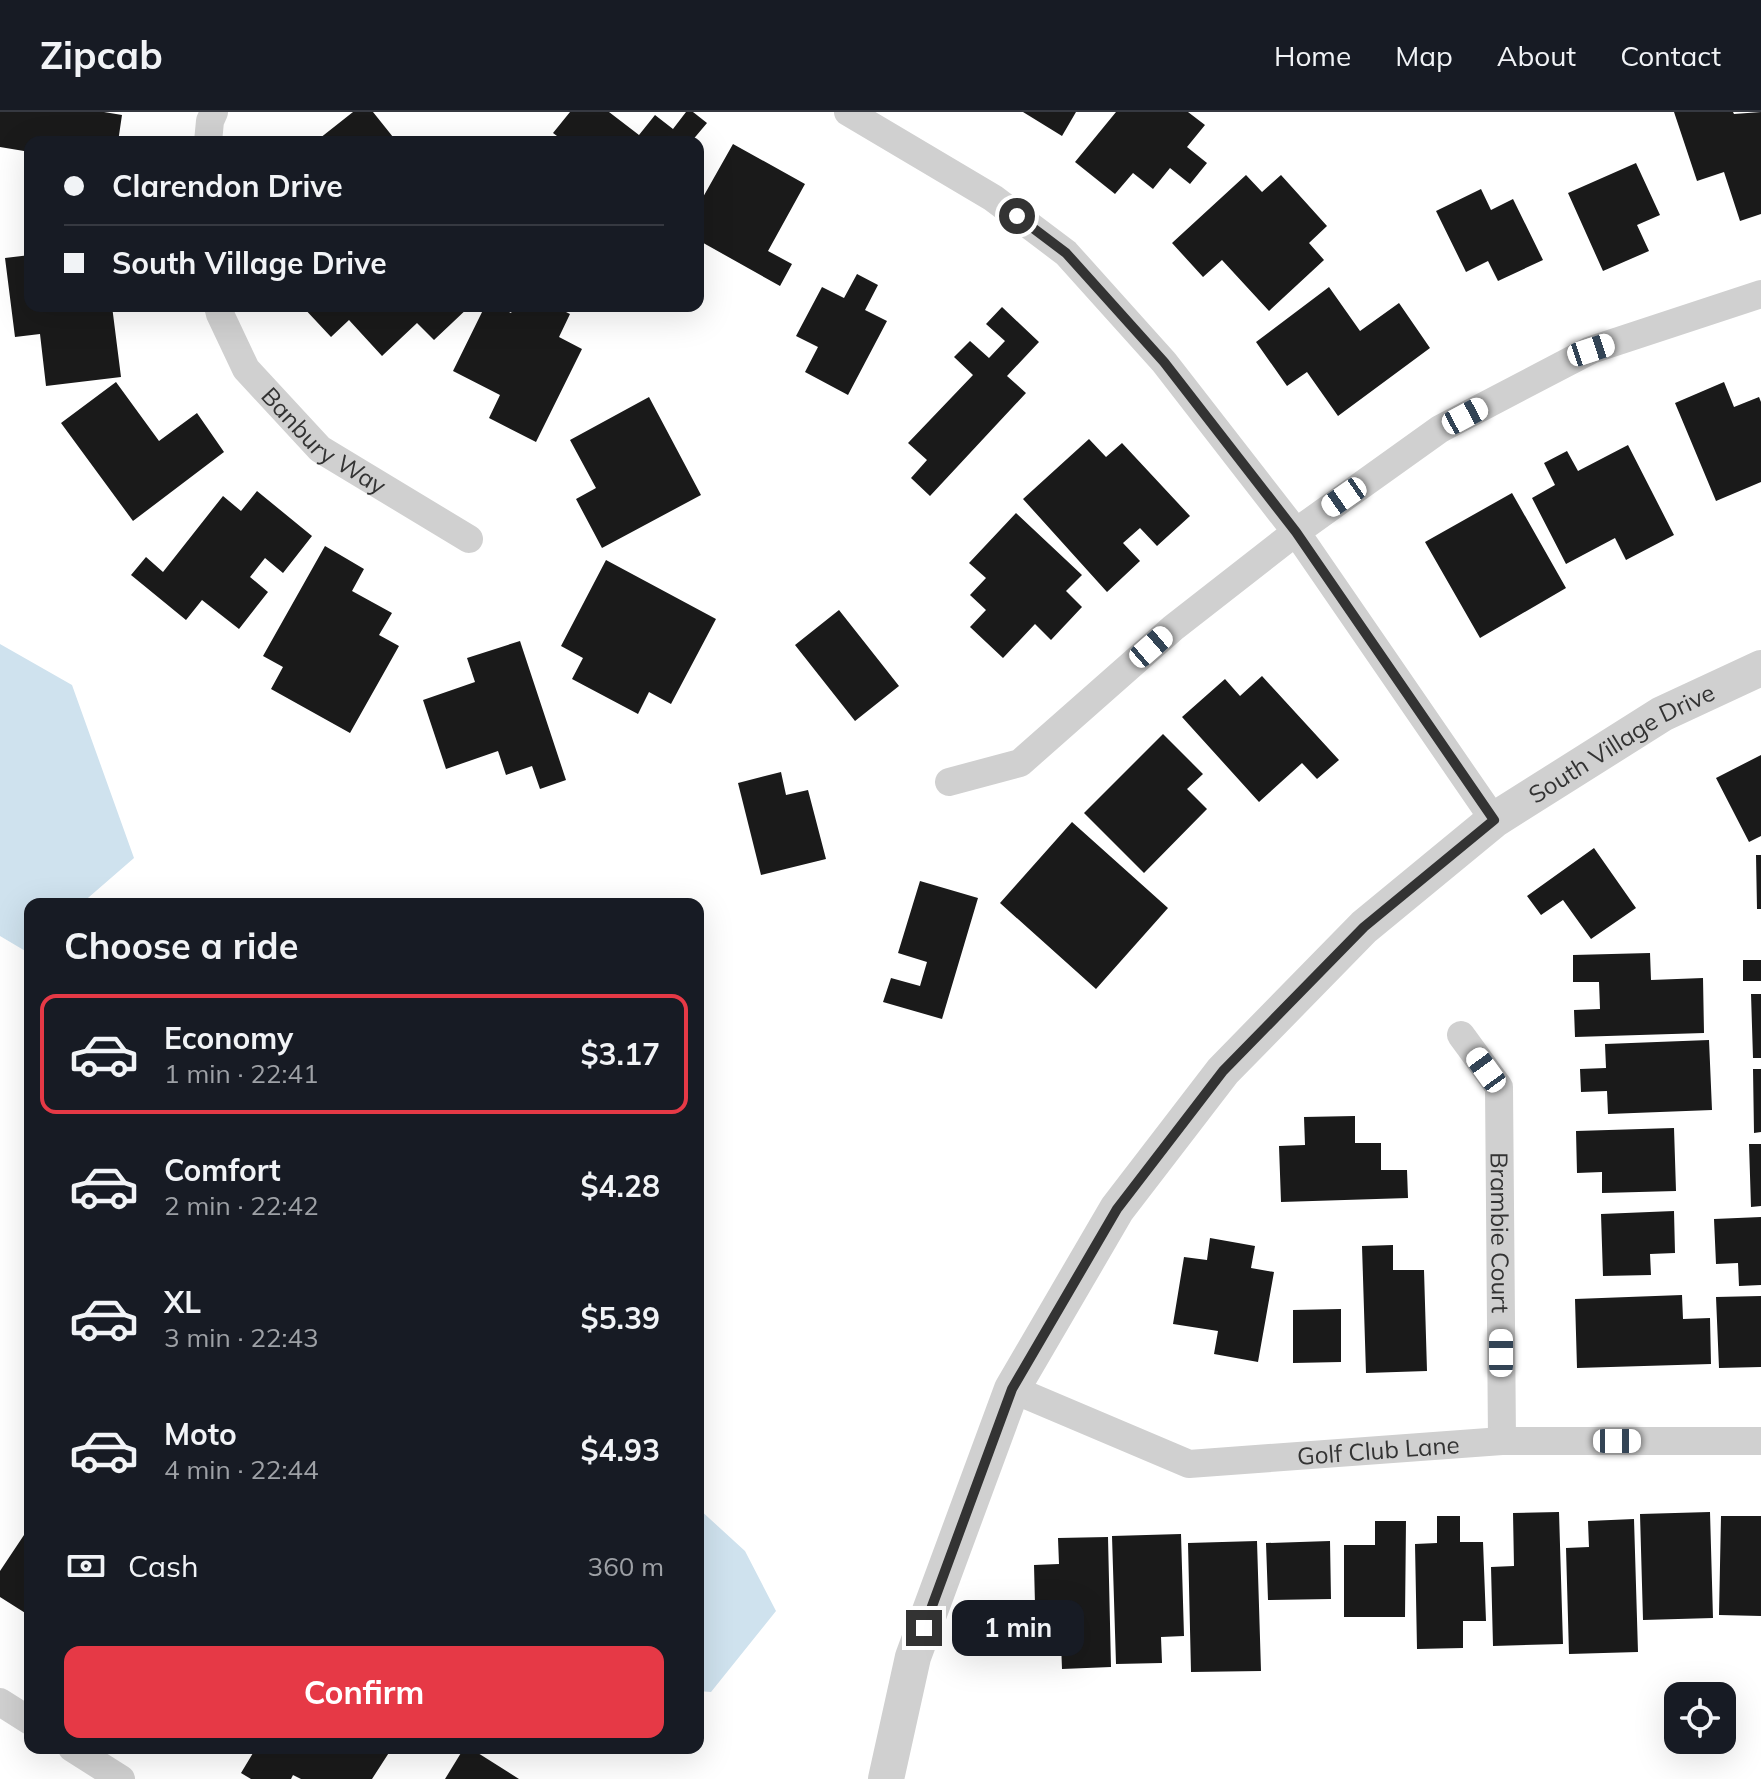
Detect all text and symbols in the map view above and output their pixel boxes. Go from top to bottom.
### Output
text: Zipcab [40,31,163,79]
text: Home [1274,38,1351,73]
text: Map [1395,38,1453,73]
text: About [1497,38,1576,73]
text: Contact [1620,38,1721,73]
text: Clarendon Drive [112,167,343,205]
route start [999,198,1035,234]
text: South Village Drive [112,244,387,282]
car [1564,331,1618,369]
street label: Banbury Way [255,381,392,501]
car [1438,394,1492,438]
car [1317,473,1371,521]
car [1125,622,1177,672]
street label: South Village Drive [1523,677,1719,810]
text: Choose a ride [64,923,298,968]
icon: car [68,1018,140,1090]
text: Economy [164,1019,293,1057]
text: $3.17 [581,1035,660,1073]
car [1462,1044,1510,1096]
text: 1 min · 22:41 [164,1057,319,1090]
icon: car [68,1150,140,1222]
text: Comfort [164,1151,281,1189]
street label: Brambie Court [1485,1152,1516,1313]
text: $4.28 [581,1167,660,1205]
text: 2 min · 22:42 [164,1189,319,1222]
icon: car [68,1282,140,1354]
text: XL [164,1283,201,1321]
text: $5.39 [581,1299,660,1337]
text: 3 min · 22:43 [164,1321,319,1354]
car [1489,1329,1513,1377]
icon: car [68,1414,140,1486]
text: Moto [164,1415,237,1453]
street label: Golf Club Lane [1296,1429,1460,1471]
car [1593,1429,1641,1453]
text: $4.93 [581,1431,660,1469]
text: 4 min · 22:44 [164,1453,319,1486]
icon: cash [64,1544,108,1588]
text: Cash [128,1547,199,1585]
text: 360 m [588,1550,664,1583]
callout: 1 min [952,1600,1084,1656]
route end [906,1610,942,1646]
text: 1 min [984,1611,1052,1644]
button: Confirm [64,1646,664,1738]
map controls [1664,1682,1736,1754]
button: locate [1664,1682,1736,1754]

